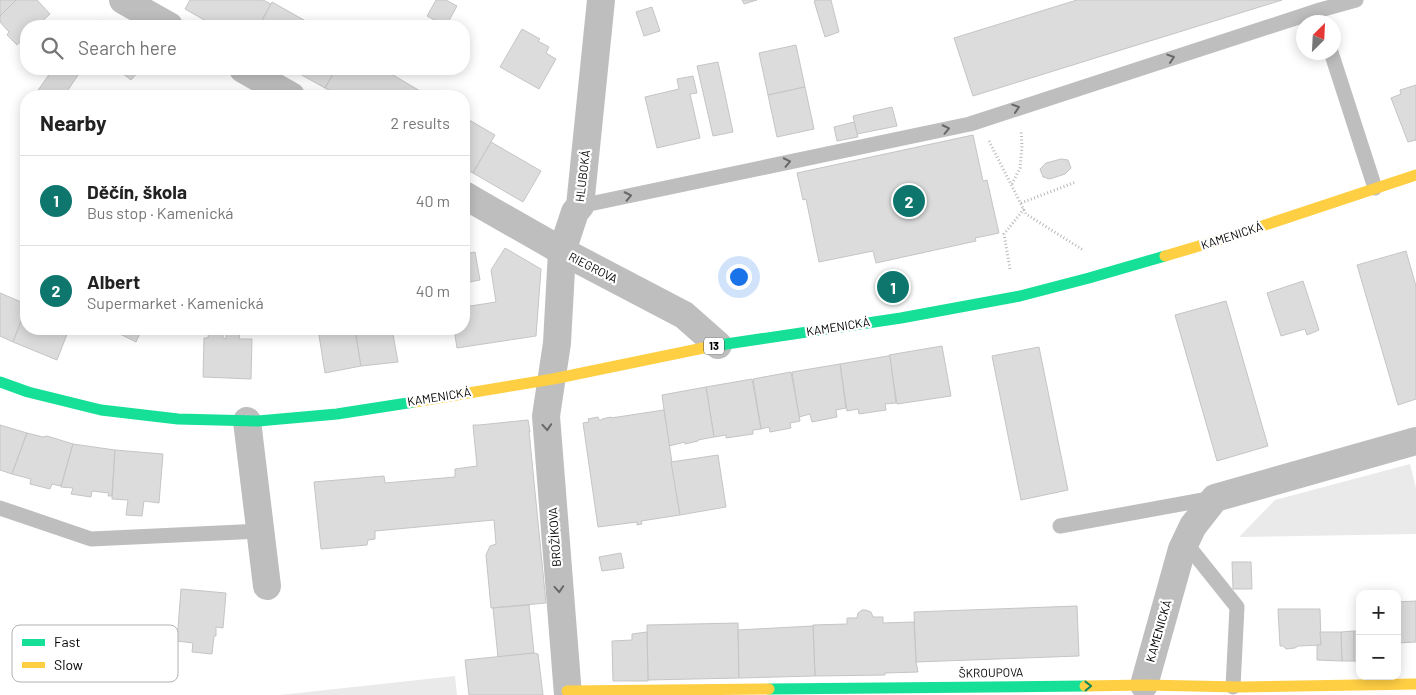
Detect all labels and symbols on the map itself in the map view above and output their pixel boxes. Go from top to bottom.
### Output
north arrow [1296,15,1341,60]
one-way arrow [1166,54,1174,64]
one-way arrow [1011,104,1020,114]
one-way arrow [941,124,950,134]
street label: HLUBOKÁ [572,149,592,203]
one-way arrow [782,157,791,168]
pin: 2 [893,182,925,220]
one-way arrow [623,191,632,202]
street label: KAMENICKÁ [1199,218,1264,252]
street label: RIEGROVA [567,249,620,285]
your location [726,264,752,290]
pin: 1 [877,268,909,306]
street label: KAMENICKÁ [805,314,871,338]
road number: 13 [704,338,724,354]
street label: KAMENICKÁ [406,384,472,408]
one-way arrow [541,423,552,431]
street label: BROŽÍKOVA [545,507,563,567]
one-way arrow [554,585,565,593]
street label: KAMENICKÁ [1142,598,1174,664]
legend [12,625,178,682]
text: Fast [54,633,80,650]
text: Slow [54,656,83,673]
street label: ŠKROUPOVA [959,664,1023,680]
one-way arrow [1085,681,1093,691]

